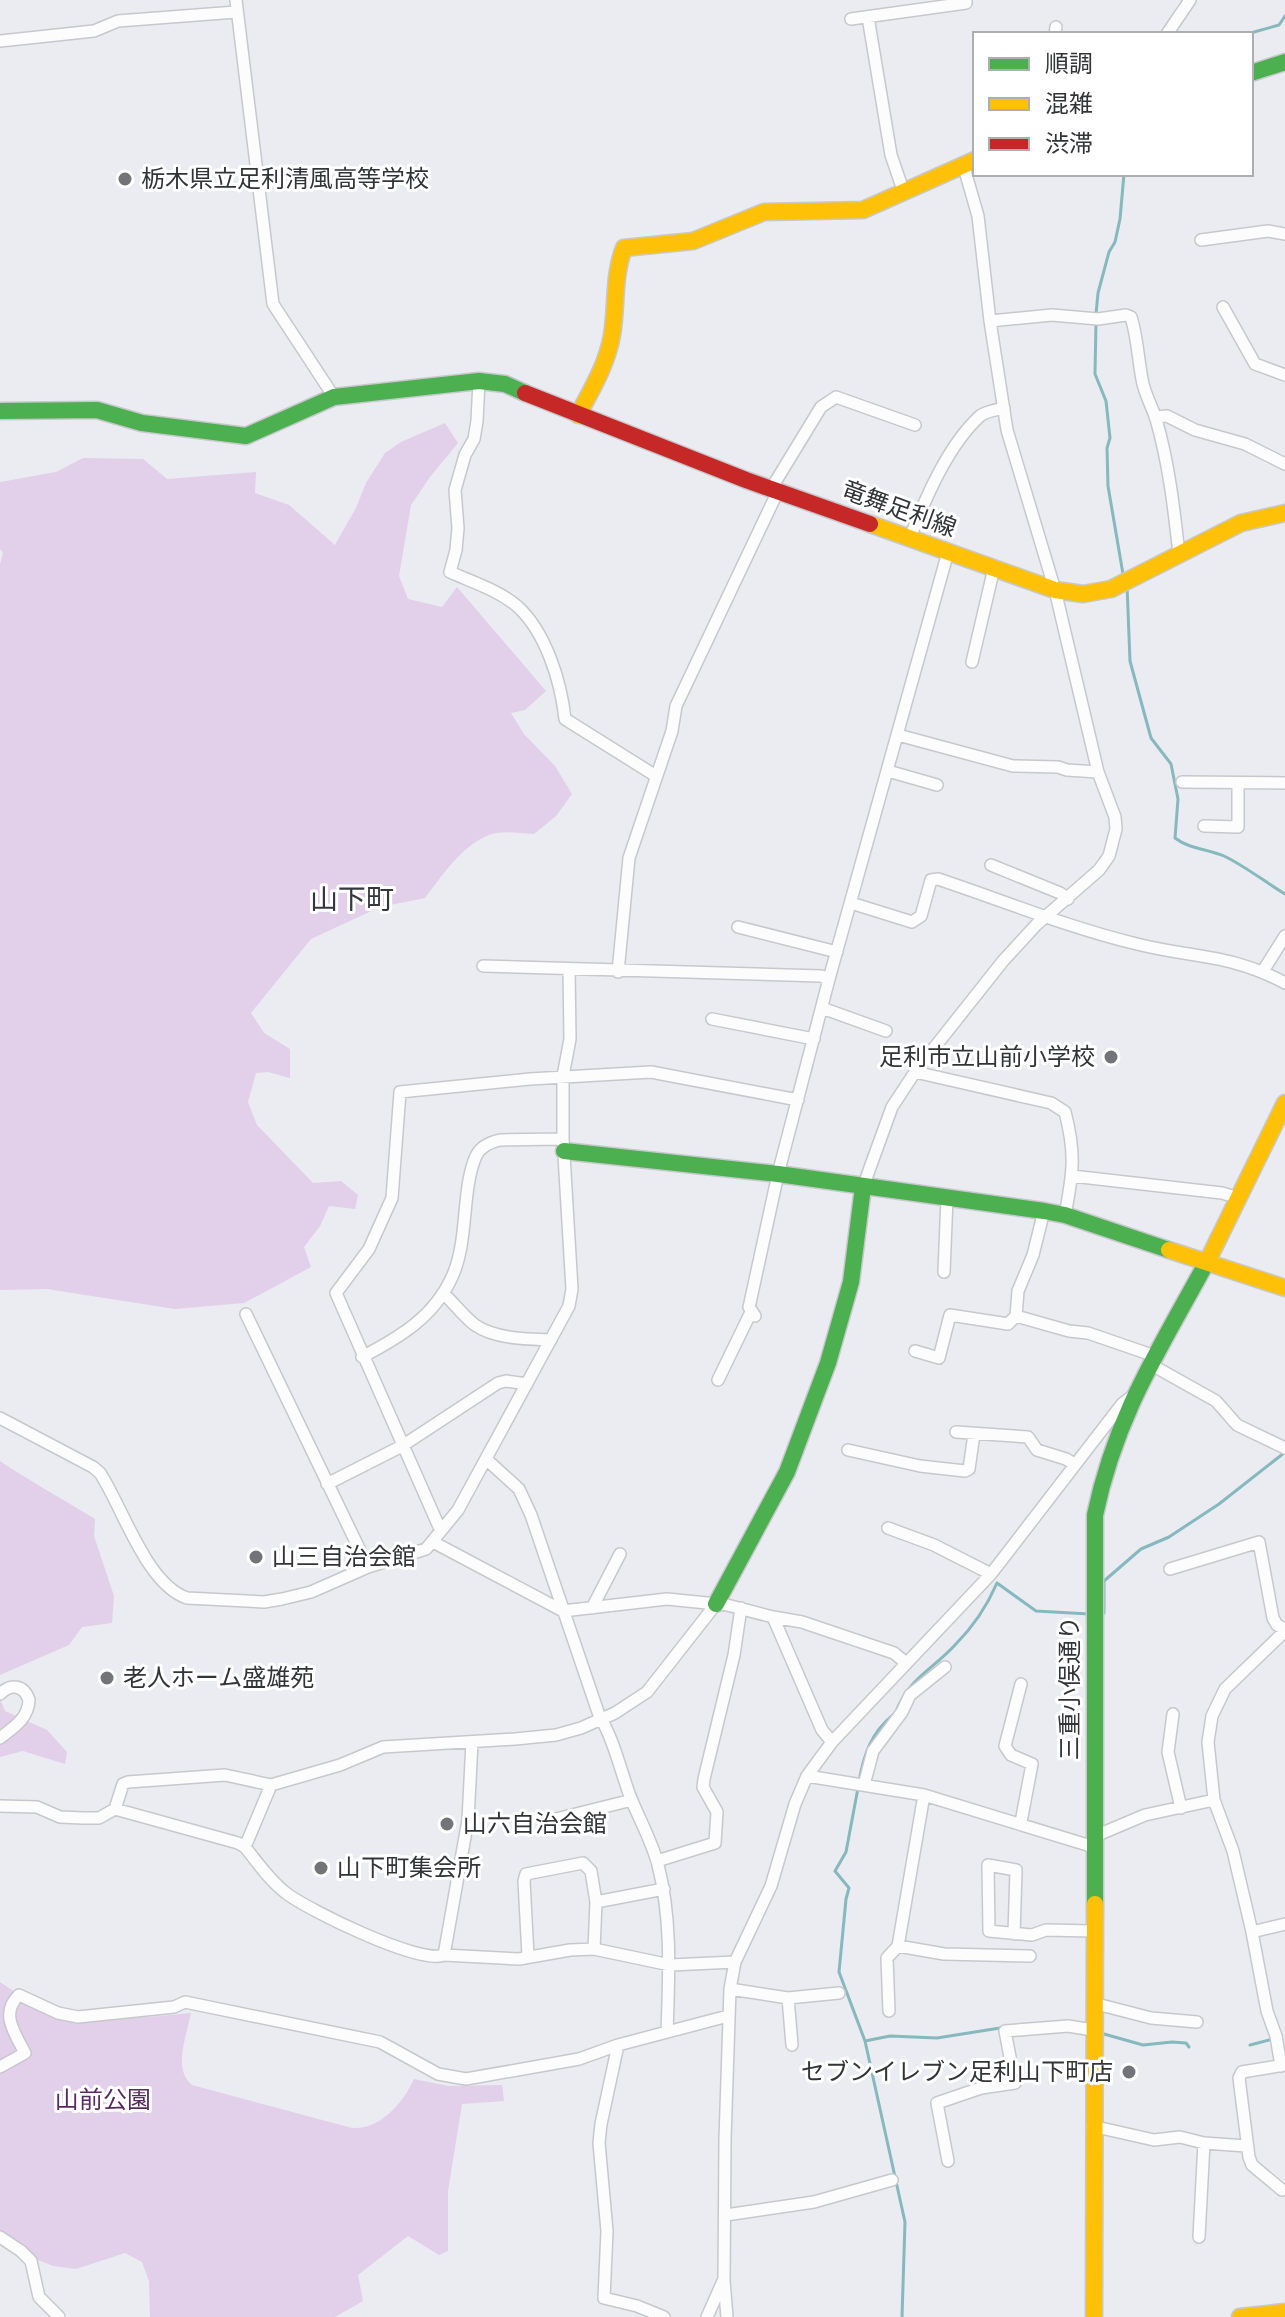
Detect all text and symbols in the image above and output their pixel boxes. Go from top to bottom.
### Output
legend [973,32,1253,176]
text: 順調 [1045,48,1093,80]
text: 混雑 [1045,88,1093,120]
text: 渋滞 [1045,128,1093,160]
place label: 栃木県立足利清風高等学校 [141,163,429,195]
marker: 栃木県立足利清風高等学校 [116,170,134,188]
street label: 竜舞足利線 [837,473,961,545]
district label: 山下町 [310,881,394,919]
place label: 足利市立山前小学校 [879,1041,1095,1073]
marker: 足利市立山前小学校 [1102,1048,1120,1066]
place label: 山三自治会館 [272,1541,416,1573]
marker: 山三自治会館 [247,1548,265,1566]
street label: 三重小俣通り [1054,1616,1086,1760]
place label: 老人ホーム盛雄苑 [123,1662,314,1694]
marker: 老人ホーム盛雄苑 [98,1669,116,1687]
place label: 山六自治会館 [463,1808,607,1840]
marker: 山六自治会館 [438,1815,456,1833]
place label: 山下町集会所 [337,1852,481,1884]
marker: 山下町集会所 [312,1859,330,1877]
place label: セブンイレブン足利山下町店 [801,2056,1113,2088]
marker: セブンイレブン足利山下町店 [1120,2063,1138,2081]
park label: 山前公園 [55,2084,151,2116]

